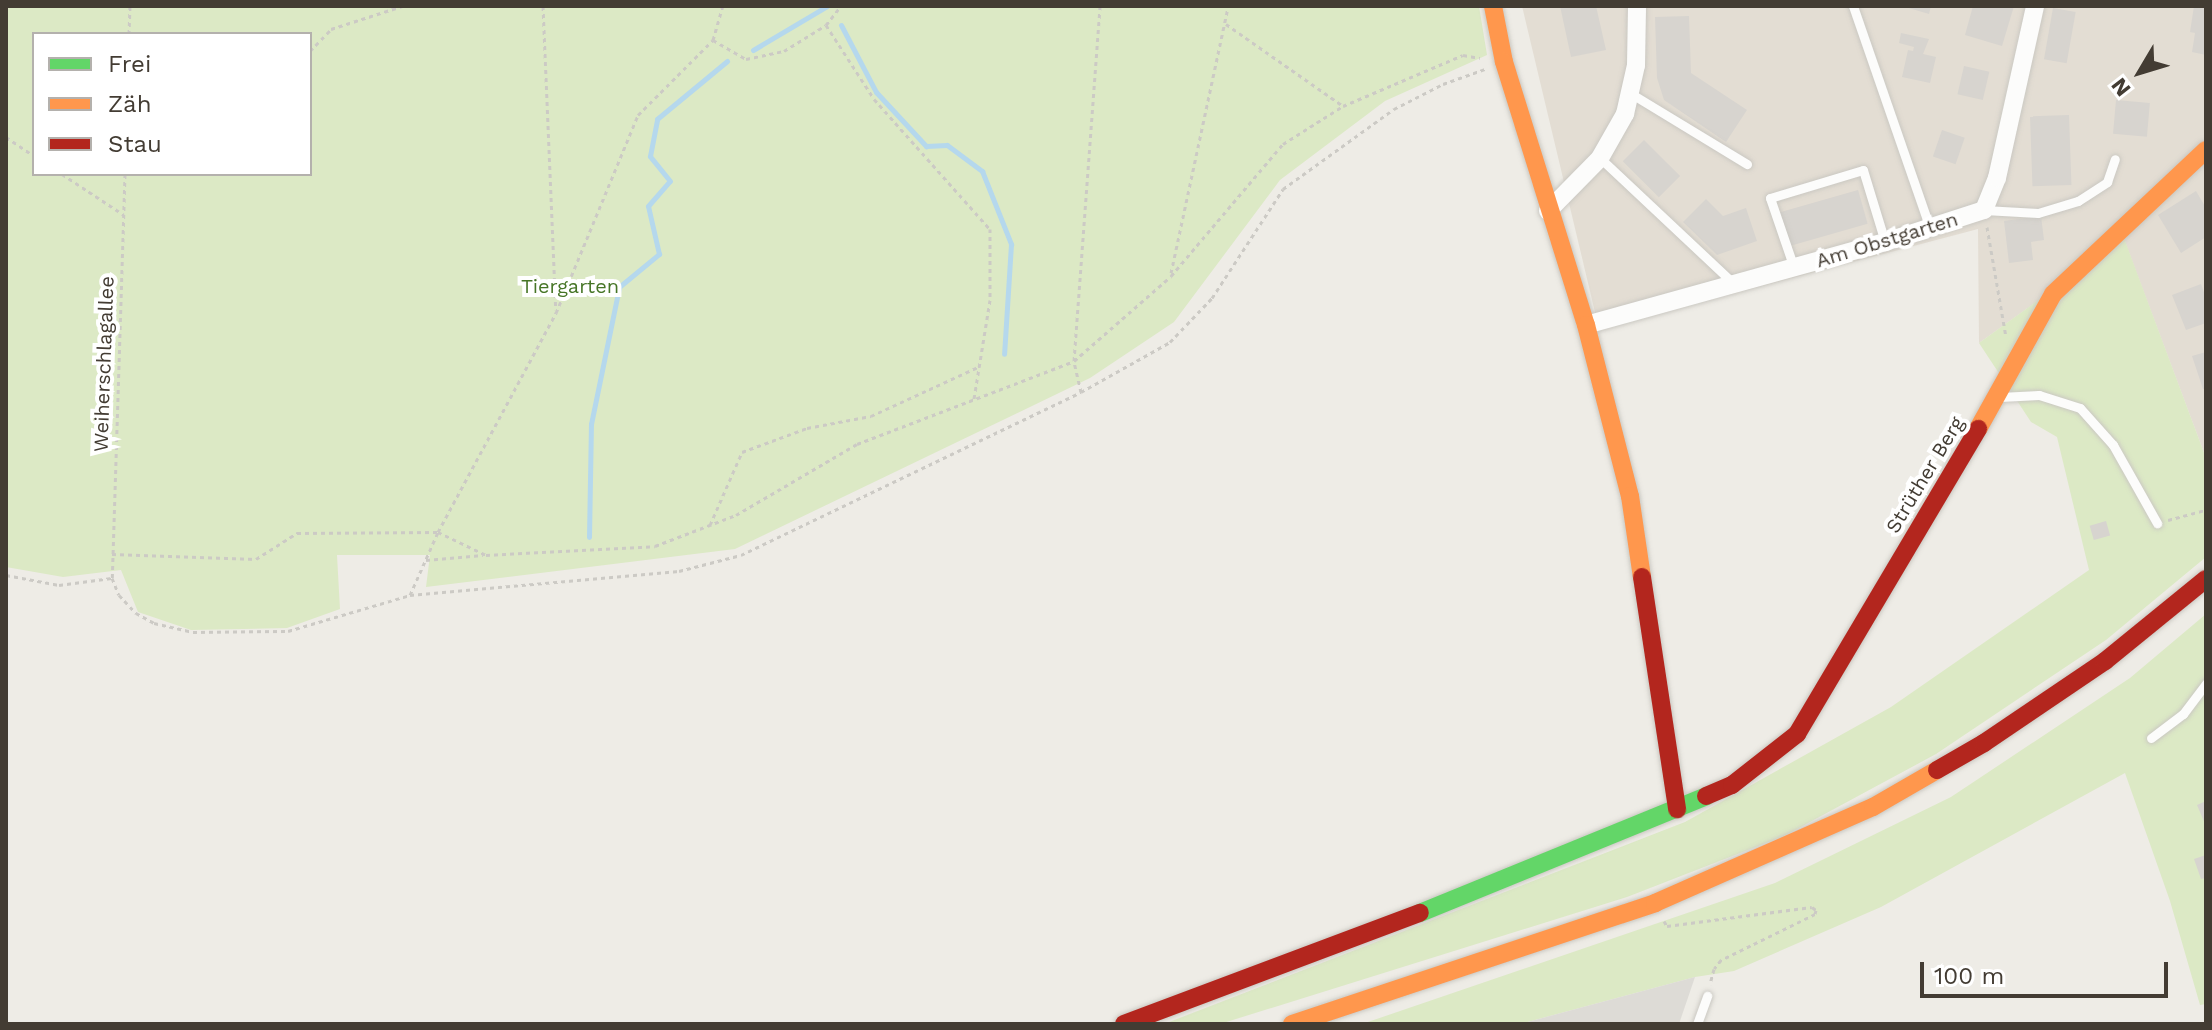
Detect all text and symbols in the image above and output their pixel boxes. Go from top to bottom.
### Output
legend [32,32,312,176]
north arrow [2100,32,2180,112]
text: Frei [108,50,151,78]
text: N [2106,73,2136,101]
text: Zäh [108,90,152,118]
text: Stau [108,130,162,158]
street label: Am Obstgarten [1813,207,1961,273]
park label: Tiergarten [521,274,619,298]
street label: Weiherschlagallee [89,276,119,452]
street label: Strüther Berg [1881,412,1969,538]
scale bar [1924,946,2172,996]
text: 100 m [1934,962,2004,990]

